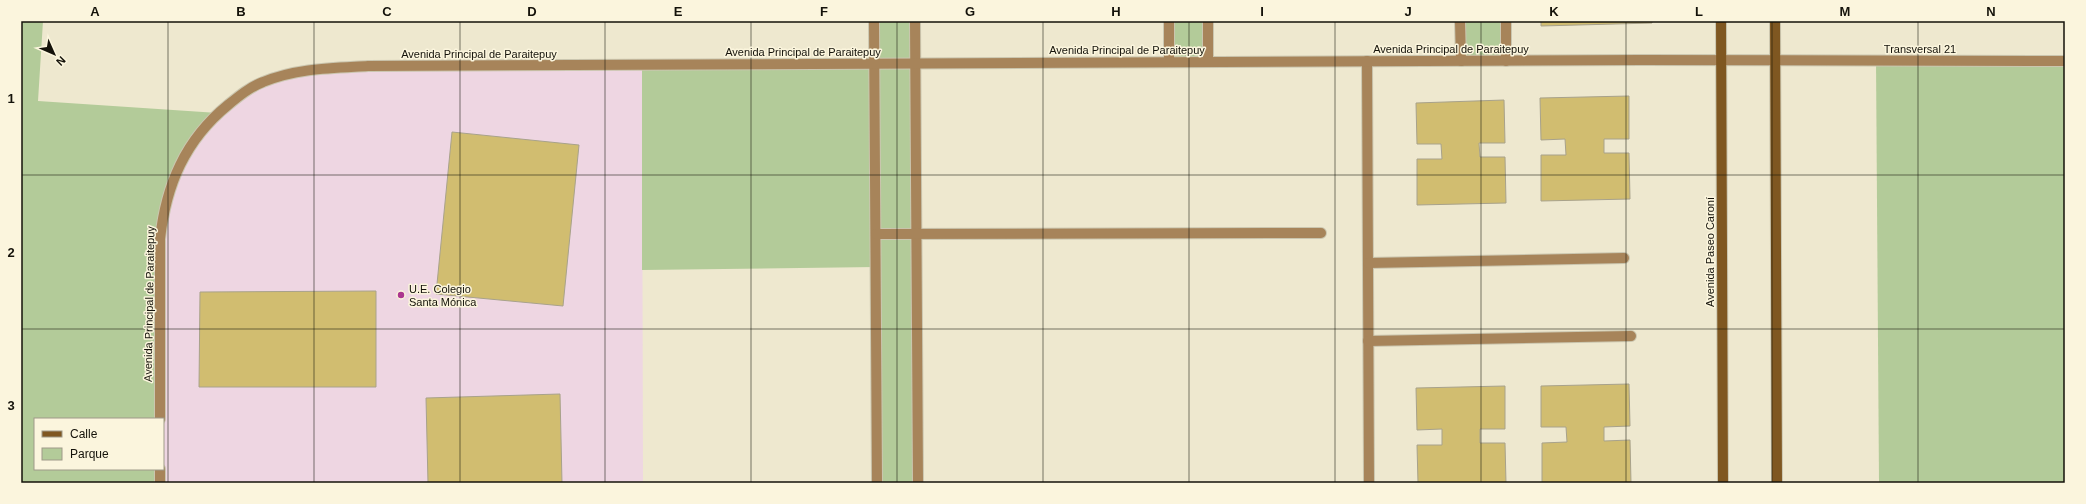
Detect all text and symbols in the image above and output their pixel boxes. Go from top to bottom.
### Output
text: A [90,4,100,19]
text: B [236,4,246,19]
text: C [382,4,392,19]
text: D [527,4,537,19]
text: E [674,4,683,19]
text: F [820,4,828,19]
text: G [965,4,975,19]
text: H [1111,4,1121,19]
text: I [1260,4,1264,19]
text: J [1404,4,1412,19]
text: K [1549,4,1559,19]
text: L [1695,4,1703,19]
text: M [1840,4,1850,19]
text: N [1986,4,1996,19]
north arrow [34,34,74,74]
street label: Avenida Principal de Paraitepuy [1373,43,1529,55]
street label: Transversal 21 [1884,43,1956,55]
street label: Avenida Principal de Paraitepuy [1049,44,1205,56]
street label: Avenida Principal de Paraitepuy [725,46,881,58]
street label: Avenida Principal de Paraitepuy [401,48,557,60]
text: N [54,54,68,68]
text: 1 [7,91,15,106]
street label: Avenida Paseo Caroní [1704,197,1716,307]
street label: Avenida Principal de Paraitepuy [142,226,156,382]
text: 2 [7,245,15,260]
place label: U.E. Colegio Santa Mónica [409,283,477,308]
marker: U.E. Colegio Santa Mónica [396,290,406,300]
text: 3 [7,398,15,413]
legend [34,418,164,470]
text: Calle [70,427,98,441]
text: Parque [70,447,109,461]

